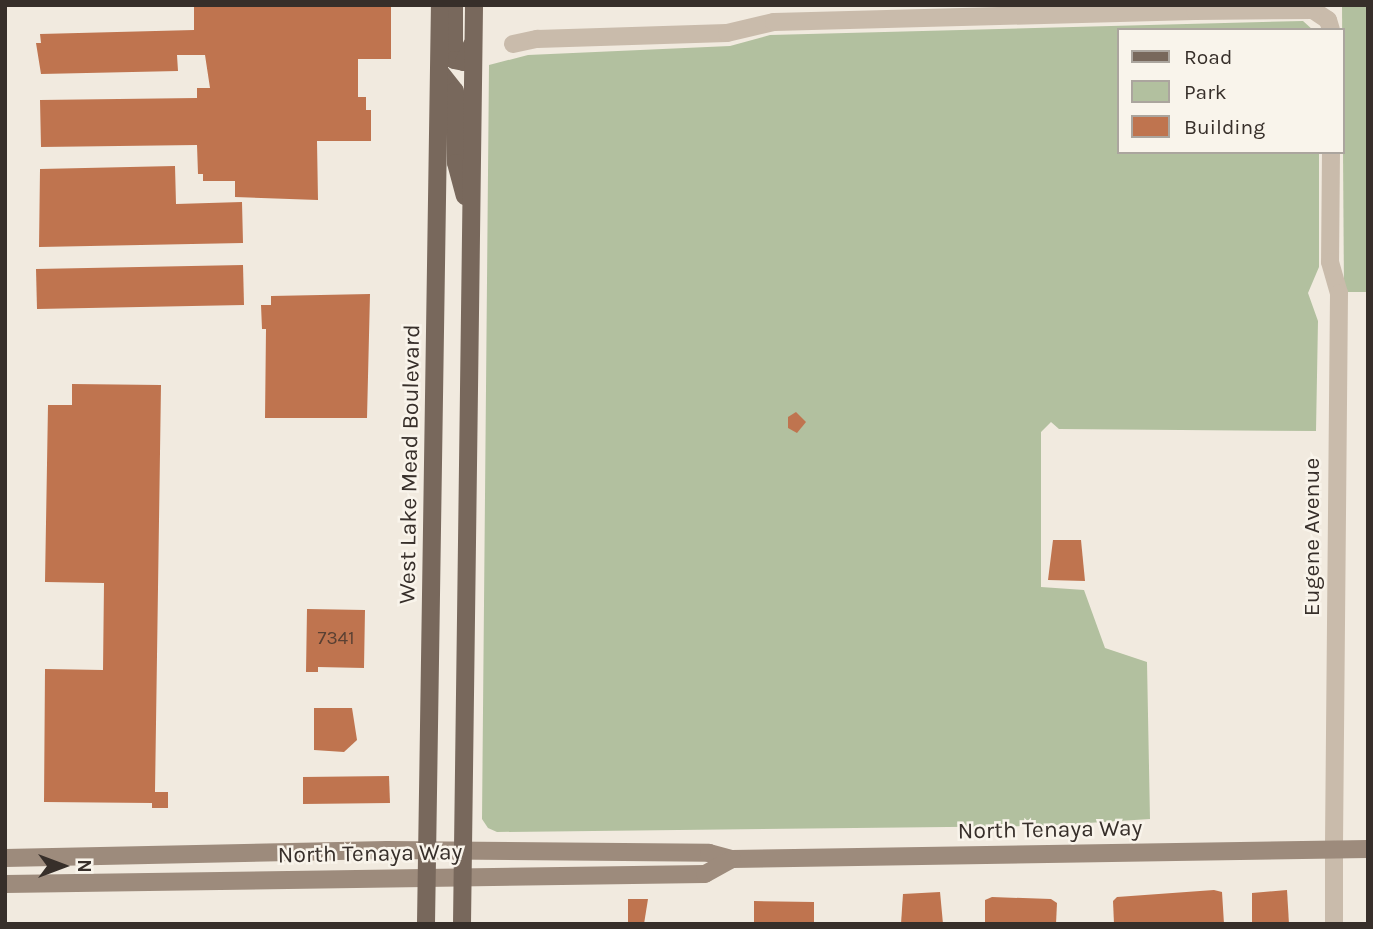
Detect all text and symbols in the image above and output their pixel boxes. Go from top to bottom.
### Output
legend [1118,28,1345,154]
text: Road [1184,45,1232,69]
text: Park [1184,80,1227,104]
text: Building [1184,115,1265,139]
street label: West Lake Mead Boulevard [394,324,426,604]
street label: Eugene Avenue [1298,458,1326,616]
house number: 7341 [317,628,355,650]
street label: North Tenaya Way [957,815,1143,845]
north arrow [28,831,98,901]
street label: North Tenaya Way [277,839,463,869]
text: N [73,859,95,873]

